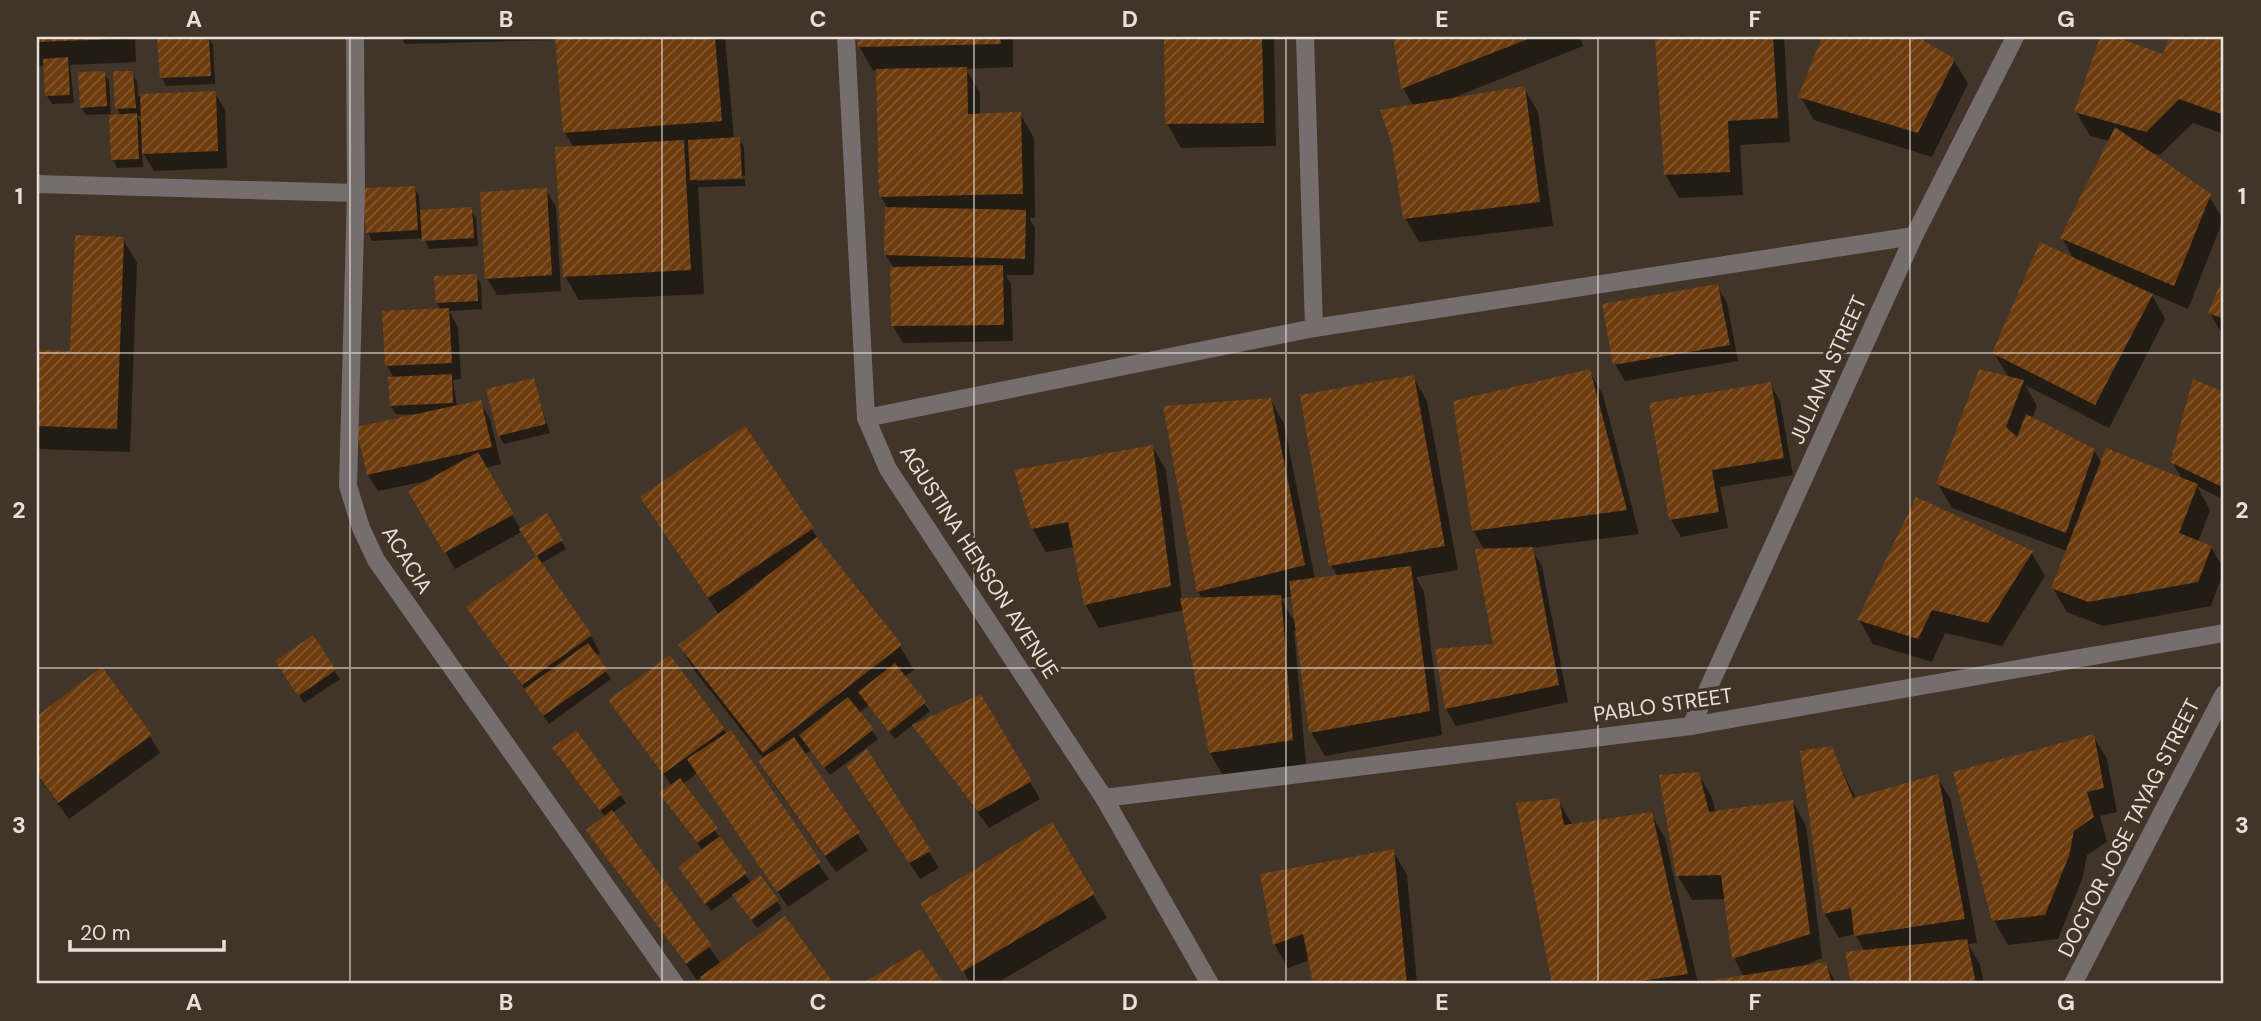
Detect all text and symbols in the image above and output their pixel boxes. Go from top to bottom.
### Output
text: A [186,4,202,34]
text: B [499,4,513,34]
text: C [810,4,826,34]
text: D [1122,4,1138,34]
text: E [1435,4,1449,34]
text: F [1749,4,1762,34]
text: G [2057,4,2075,34]
text: 1 [15,181,23,211]
text: 1 [2238,181,2246,211]
street label: JULIANA STREET [1783,291,1873,449]
street label: AGUSTINA HENSON AVENUE [893,440,1065,684]
text: 2 [12,495,26,525]
text: 2 [2235,495,2249,525]
street label: ACACIA [375,521,439,599]
street label: PABLO STREET [1592,681,1735,729]
street label: DOCTOR JOSE TAYAG STREET [2051,694,2207,962]
text: 3 [12,810,26,840]
text: 3 [2235,810,2249,840]
scale bar [70,909,224,953]
text: 20 m [80,919,131,947]
text: A [186,987,202,1017]
text: B [499,987,513,1017]
text: C [810,987,826,1017]
text: D [1122,987,1138,1017]
text: E [1435,987,1449,1017]
text: F [1749,987,1762,1017]
text: G [2057,987,2075,1017]

